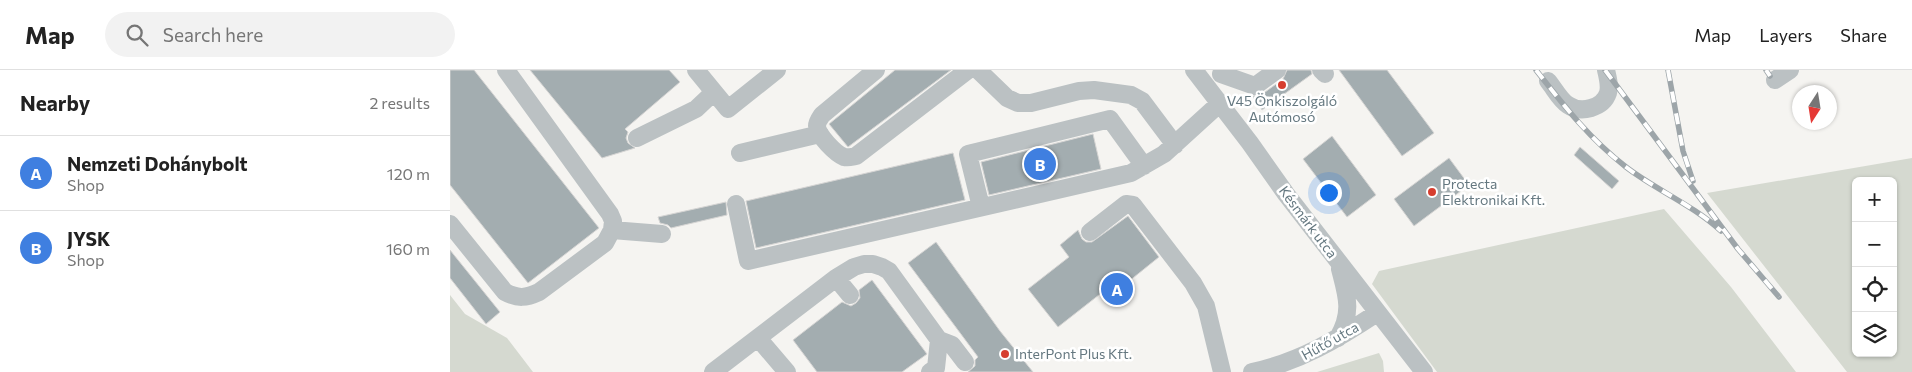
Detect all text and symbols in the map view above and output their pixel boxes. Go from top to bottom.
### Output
search box [105,12,455,57]
text: Map [25,20,75,49]
icon: search [123,21,151,49]
text: Search here [163,23,263,46]
text: Map [1694,24,1731,46]
text: Layers [1759,24,1812,46]
text: Share [1840,24,1887,46]
marker: V45 Önkiszolgáló Autómosó [1276,79,1288,91]
north arrow [1792,85,1837,130]
text: Nearby [20,90,90,115]
place label: V45 Önkiszolgáló Autómosó [1227,92,1337,125]
text: 2 results [369,93,430,112]
pin: B [1024,145,1056,183]
text: Nemzeti Dohánybolt [67,152,248,175]
text: A [30,164,42,183]
text: 120 m [387,164,430,183]
text: Shop [67,175,105,194]
place label: Protecta Elektronikai Kft. [1442,175,1545,208]
map controls [1852,177,1897,357]
button: + [1852,177,1897,222]
your location [1316,180,1342,206]
street label: Késmárk utca [1276,182,1341,261]
marker: Protecta Elektronikai Kft. [1426,186,1438,198]
button: − [1852,222,1897,267]
text: JYSK [67,227,110,250]
text: B [31,239,41,258]
text: 160 m [386,239,430,258]
text: Shop [67,250,105,269]
button: locate [1852,267,1897,312]
pin: A [1101,270,1133,308]
button: layers [1852,312,1897,357]
street label: Hűtő utca [1298,318,1361,363]
place label: InterPont Plus Kft. [1015,345,1132,362]
marker: InterPont Plus Kft. [999,348,1011,360]

